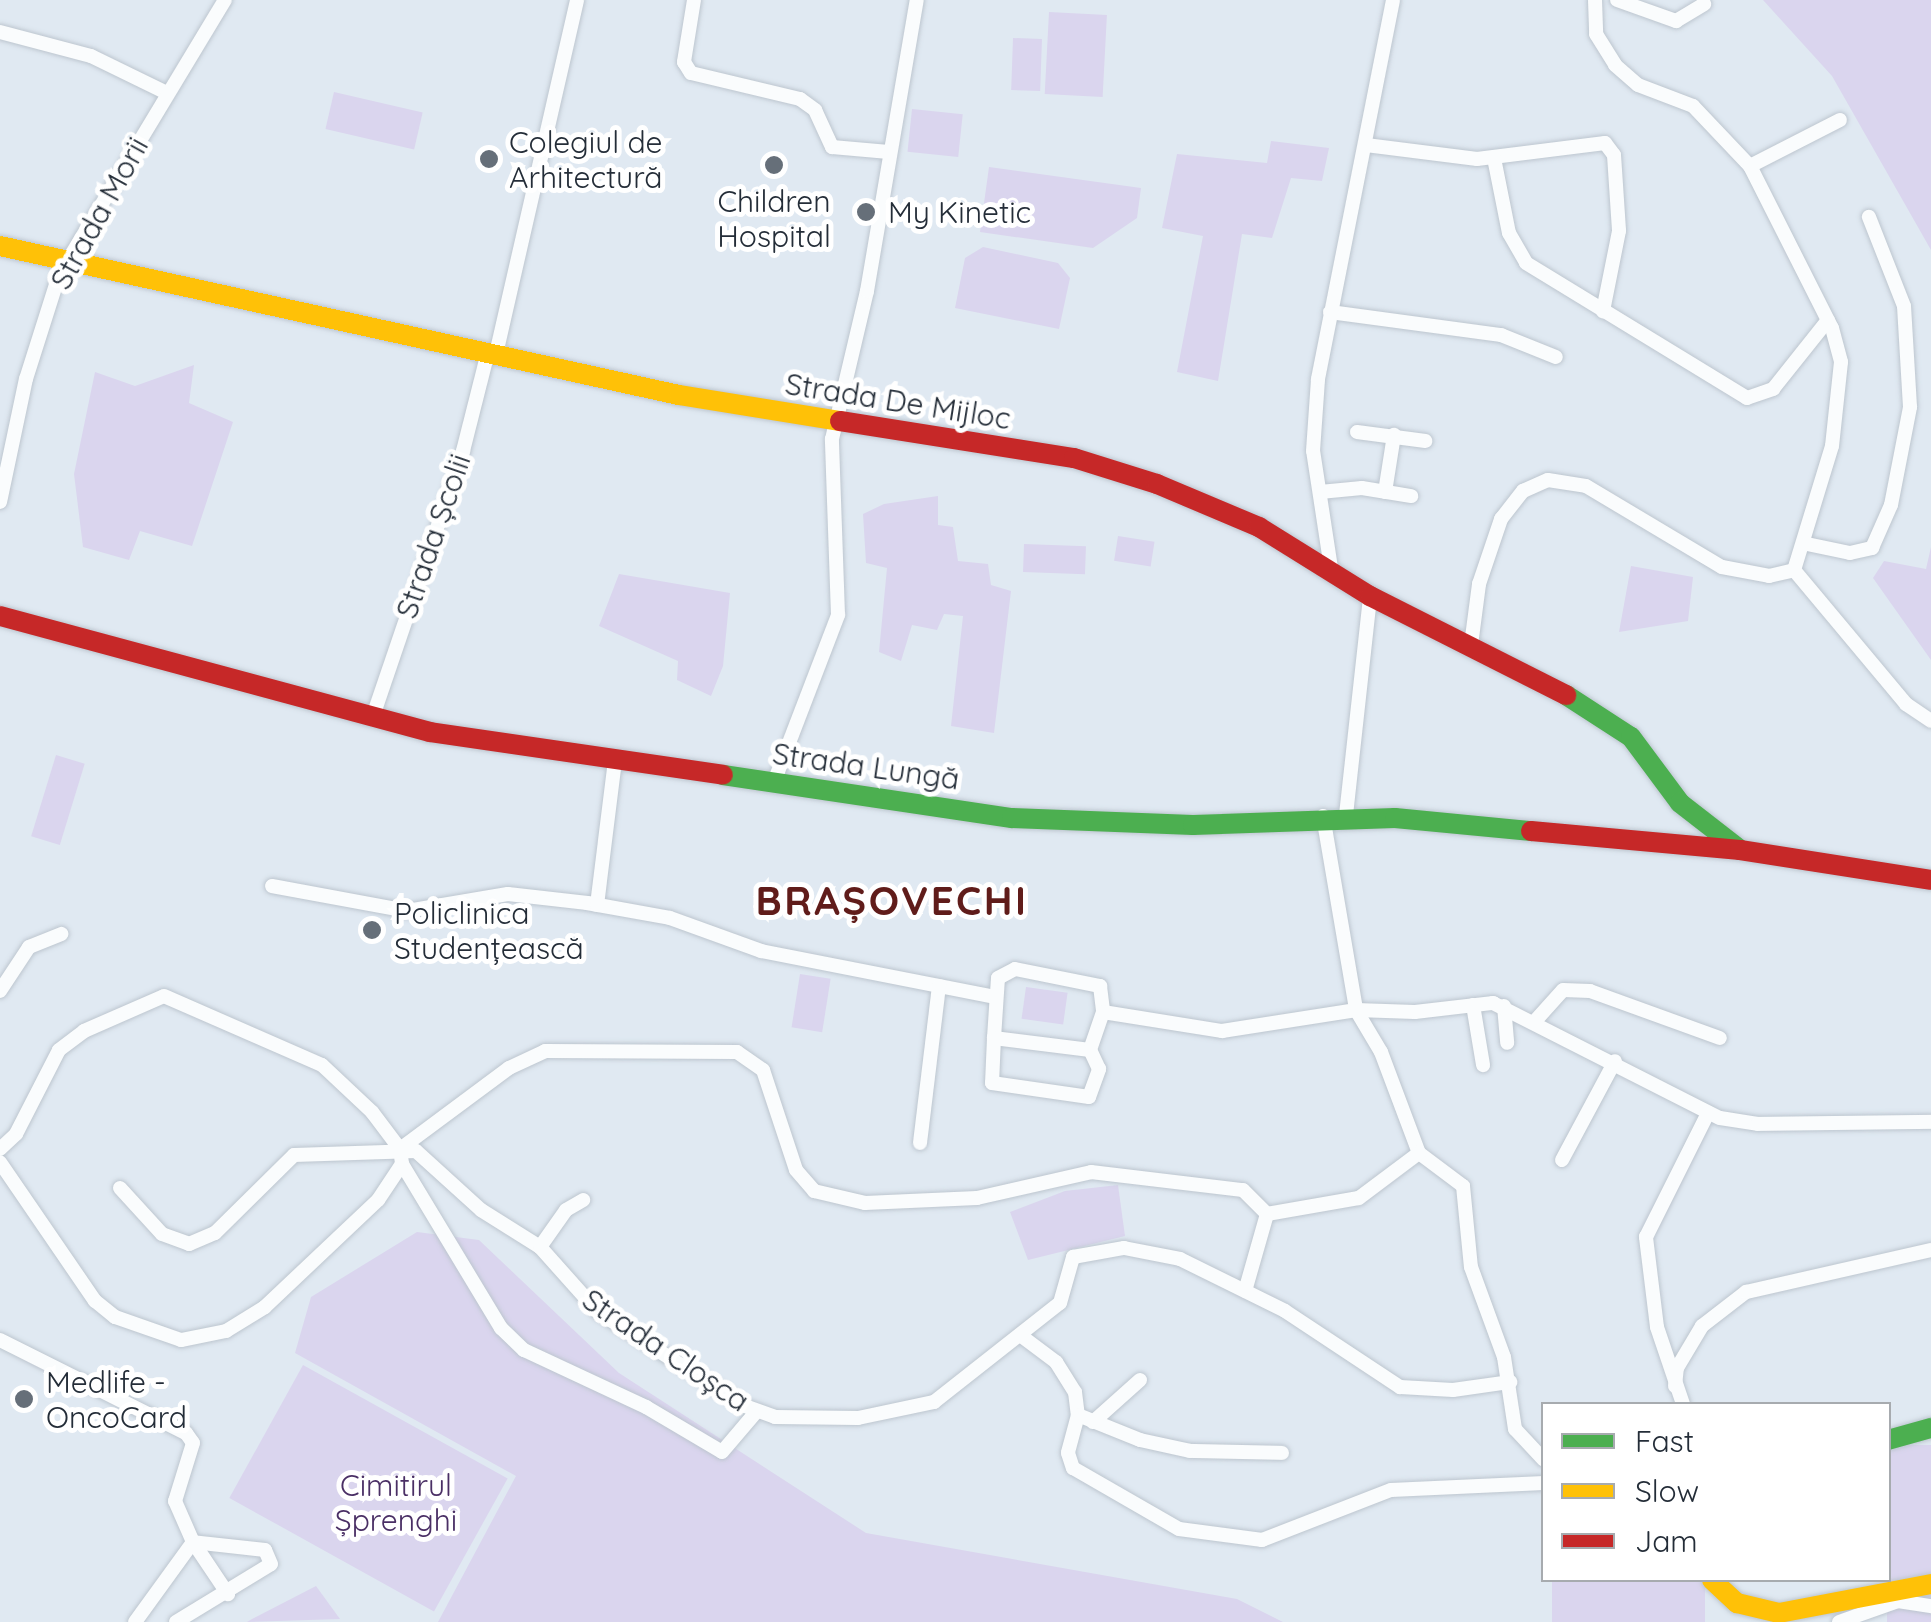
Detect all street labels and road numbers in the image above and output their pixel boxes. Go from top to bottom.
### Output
street label: Strada Morii [42,131,156,295]
street label: Strada De Mijloc [783,365,1013,437]
street label: Strada Școlii [388,449,478,623]
street label: Strada Lungă [770,735,962,797]
street label: Strada Cloșca [576,1281,756,1419]

